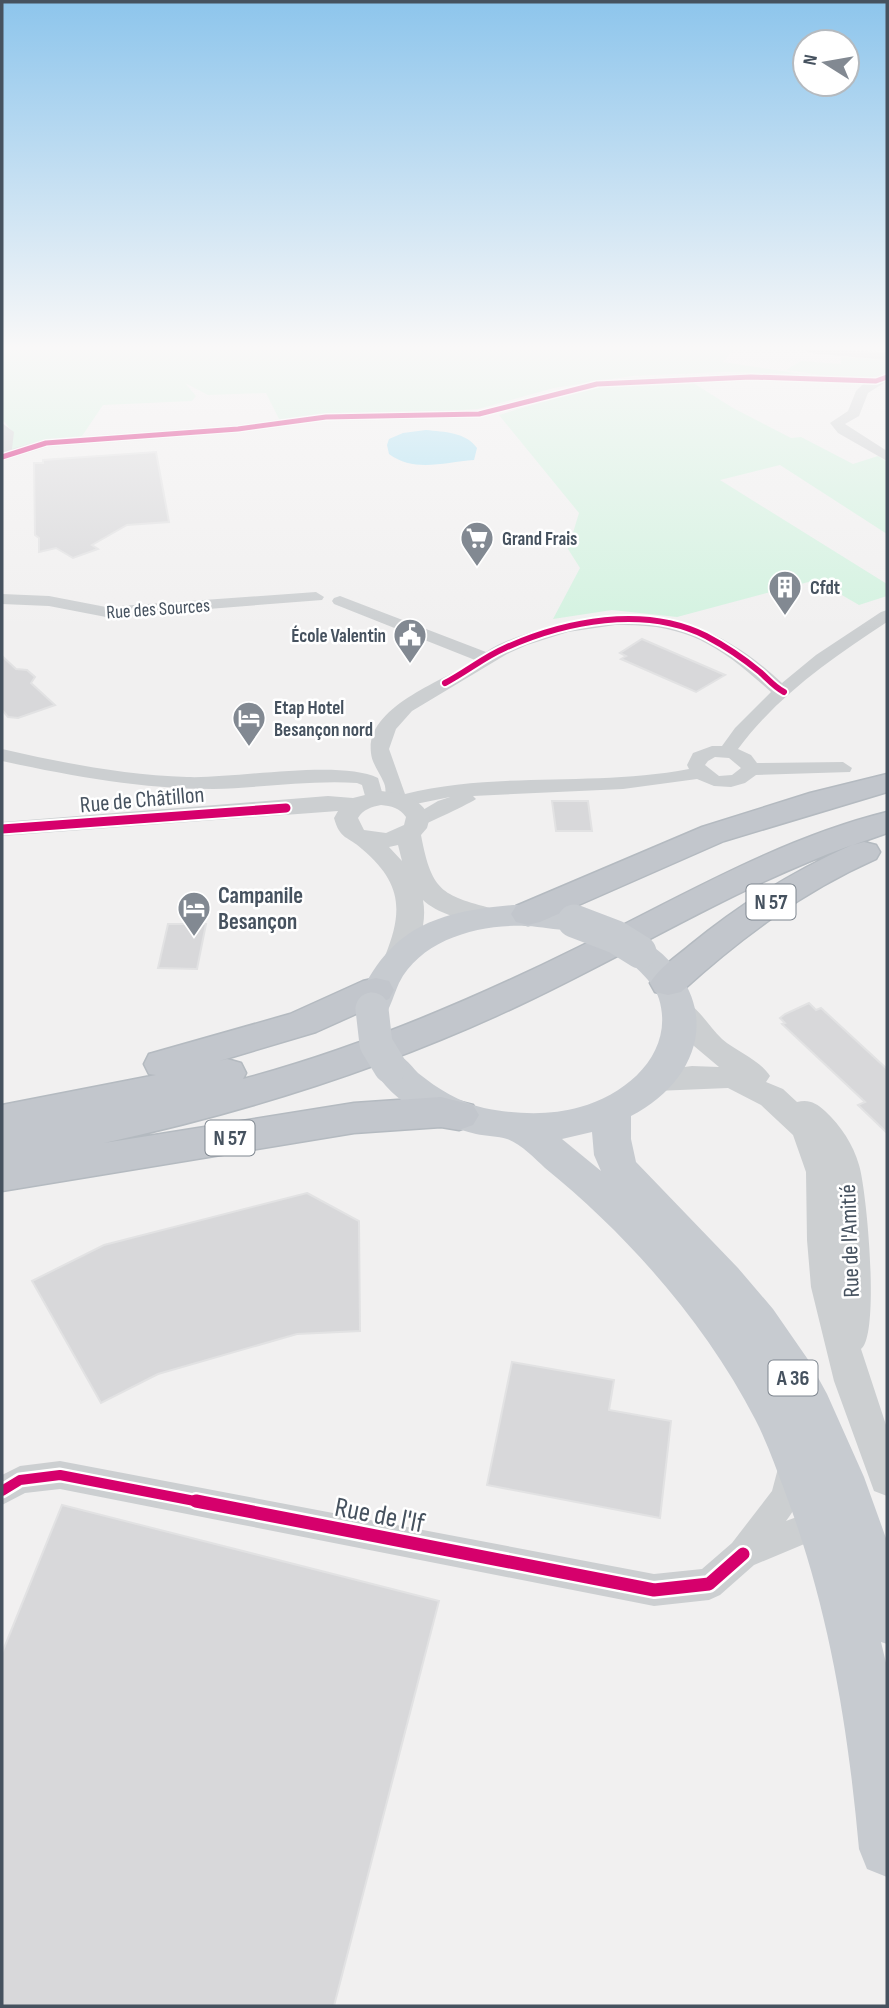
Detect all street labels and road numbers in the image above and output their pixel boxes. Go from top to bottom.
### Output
street label: Rue des Sources [105,594,211,625]
street label: Rue de Châtillon [79,781,205,819]
road number: N 57 [746,884,796,920]
road number: N 57 [205,1120,254,1156]
street label: Rue de l'Amitié [834,1184,866,1298]
road number: A 36 [768,1360,818,1396]
street label: Rue de l'If [332,1491,428,1541]

